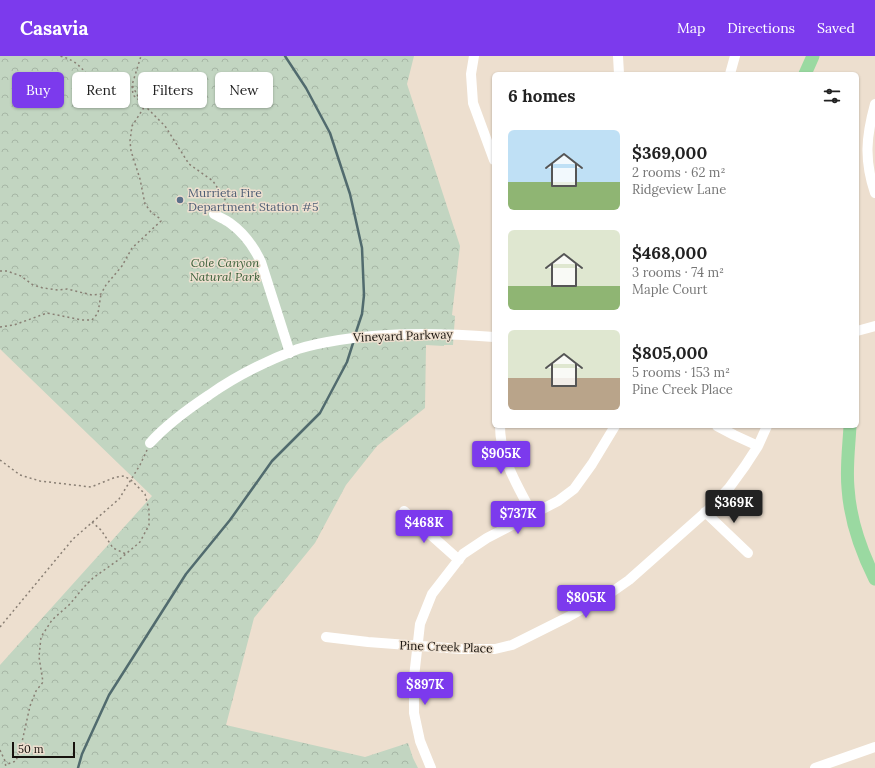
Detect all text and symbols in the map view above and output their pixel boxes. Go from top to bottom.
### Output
text: Casavia [20,16,88,40]
text: Map [677,19,705,37]
text: Directions [727,19,795,37]
text: Saved [817,19,855,37]
chip: Buy [12,72,64,108]
chip: Rent [72,72,130,108]
chip: Filters [138,72,207,108]
chip: New [215,72,273,108]
text: 6 homes [508,85,575,107]
icon: filters [821,85,843,107]
text: $369,000 [632,142,707,164]
icon: home [540,146,588,194]
text: 2 rooms · 62 m² [632,164,725,181]
text: Ridgeview Lane [632,181,726,198]
place label: Murrieta Fire Department Station #5 [188,185,318,214]
marker: Murrieta Fire Department Station #5 [175,195,185,205]
text: $468,000 [632,242,707,264]
icon: home [540,246,588,294]
park label: Cole Canyon Natural Park [190,255,260,284]
text: 3 rooms · 74 m² [632,264,724,281]
text: Maple Court [632,281,708,298]
street label: Vineyard Parkway [352,326,454,345]
text: $805,000 [632,342,708,364]
icon: home [540,346,588,394]
text: 5 rooms · 153 m² [632,364,730,381]
text: Pine Creek Place [632,381,733,398]
pin: $905K [473,441,529,475]
text: $905K [481,445,521,462]
pin: $369K [706,490,762,524]
text: $369K [714,494,754,511]
pin: $737K [490,501,546,535]
text: $737K [500,505,536,522]
pin: $468K [396,510,452,544]
text: $468K [405,514,443,531]
pin: $805K [558,585,614,619]
text: $805K [566,589,606,606]
street label: Pine Creek Place [399,637,493,656]
pin: $897K [397,672,453,706]
text: $897K [406,676,444,693]
scale bar [12,740,75,759]
text: 50 m [18,742,44,756]

